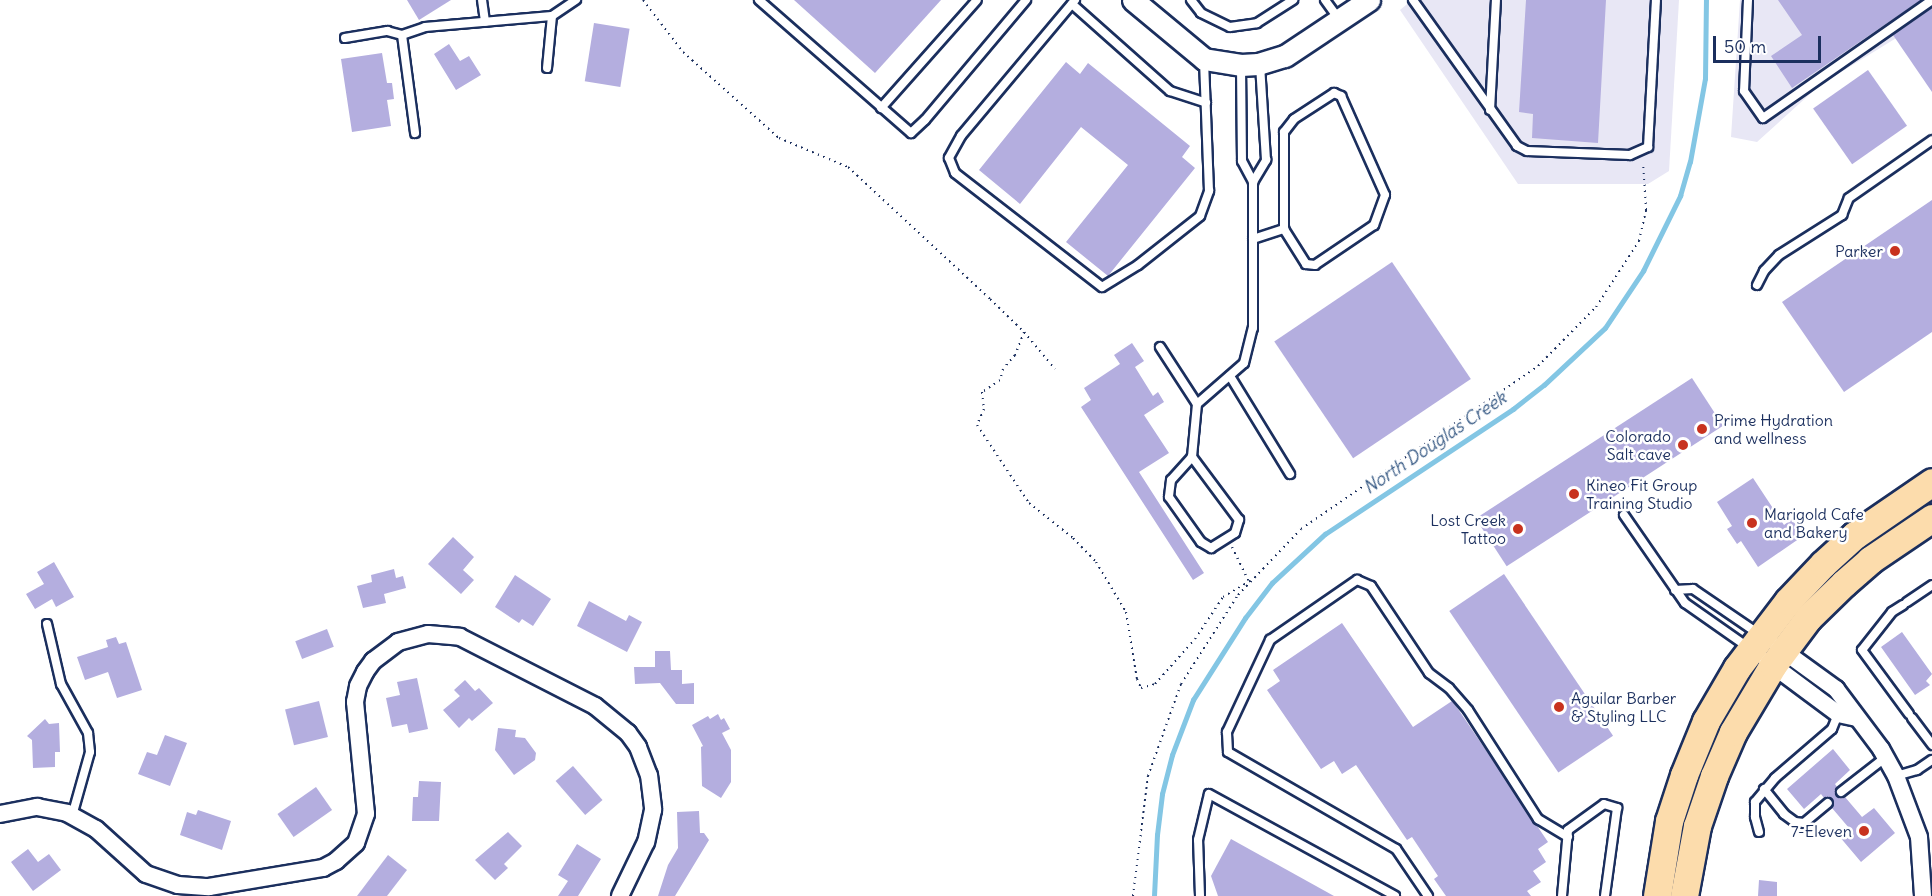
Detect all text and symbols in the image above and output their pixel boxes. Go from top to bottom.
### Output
scale bar [1716,24,1824,62]
text: 50 m [1724,35,1766,58]
place label: Parker [1835,241,1883,261]
marker: Parker [1888,244,1902,258]
water label: North Douglas Creek [1359,387,1511,499]
place label: Prime Hydration and wellness [1714,410,1833,448]
marker: Prime Hydration and wellness [1695,422,1709,436]
place label: Colorado Salt cave [1605,426,1671,464]
marker: Colorado Salt cave [1676,438,1690,452]
place label: Kineo Fit Group Training Studio [1586,475,1697,513]
marker: Kineo Fit Group Training Studio [1567,487,1581,501]
place label: Marigold Cafe and Bakery [1764,504,1864,542]
place label: Lost Creek Tattoo [1430,510,1506,548]
marker: Marigold Cafe and Bakery [1745,516,1759,530]
marker: Lost Creek Tattoo [1511,522,1525,536]
place label: Aguilar Barber & Styling LLC [1571,688,1676,726]
marker: Aguilar Barber & Styling LLC [1552,700,1566,714]
place label: 7-Eleven [1791,821,1852,841]
marker: 7-Eleven [1857,824,1871,838]

